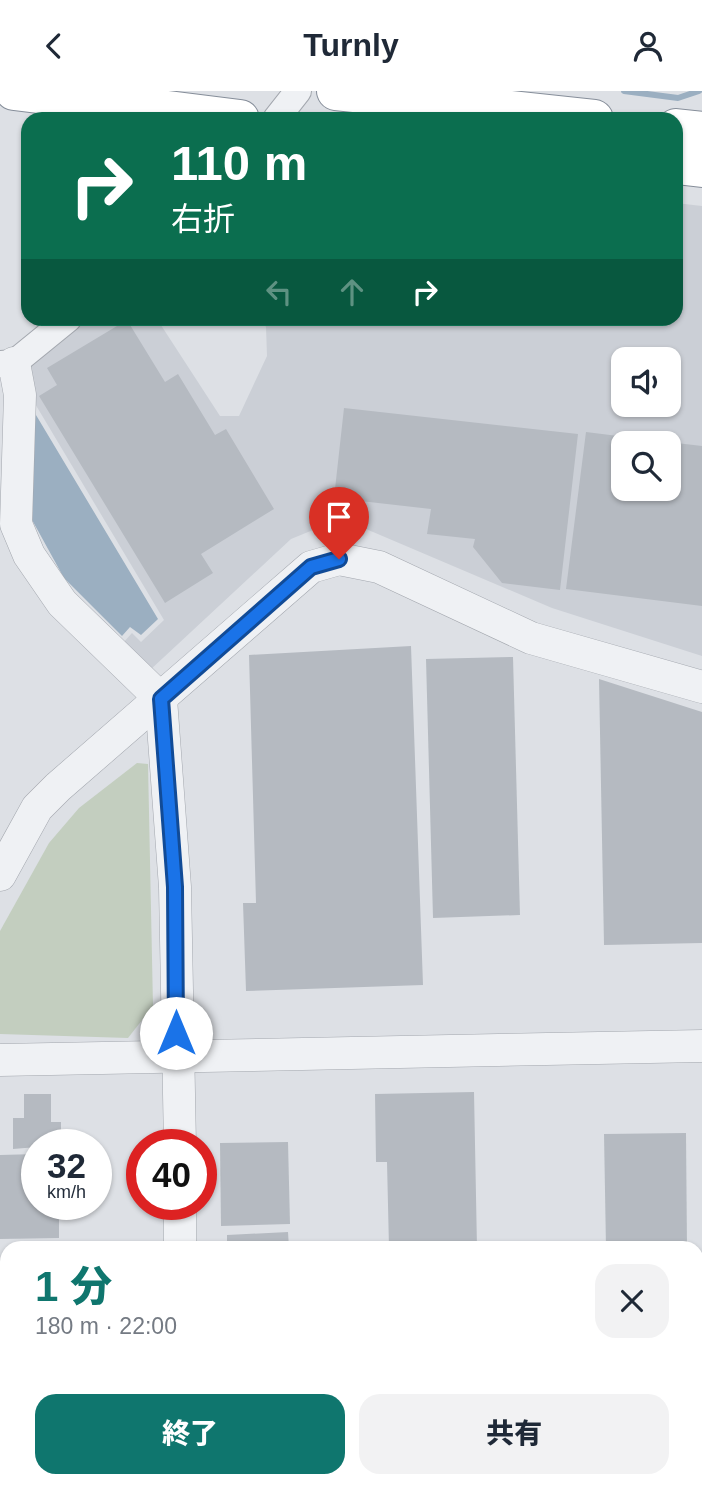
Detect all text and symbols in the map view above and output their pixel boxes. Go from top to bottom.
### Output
icon: back [35,27,73,65]
text: Turnly [303,27,399,63]
icon: person [629,27,667,65]
text: 110 m [171,136,307,190]
icon: right [56,140,147,231]
text: 右折 [171,201,235,237]
icon: left [260,273,298,311]
icon: ahead [333,273,371,311]
icon: right [406,273,444,311]
map controls [611,347,681,501]
button: sound [611,347,681,417]
button: search [611,431,681,501]
pin [309,487,369,559]
icon: arrive [320,498,358,536]
position arrow [139,996,213,1070]
speed limit sign: 40 [126,1129,217,1220]
text: 32 [47,1146,86,1185]
text: km/h [47,1182,86,1202]
text: 1 分 [35,1263,112,1310]
button: close [595,1264,669,1338]
text: 180 m · 22:00 [35,1313,177,1339]
button: 終了 [35,1394,345,1474]
button: 共有 [359,1394,669,1474]

